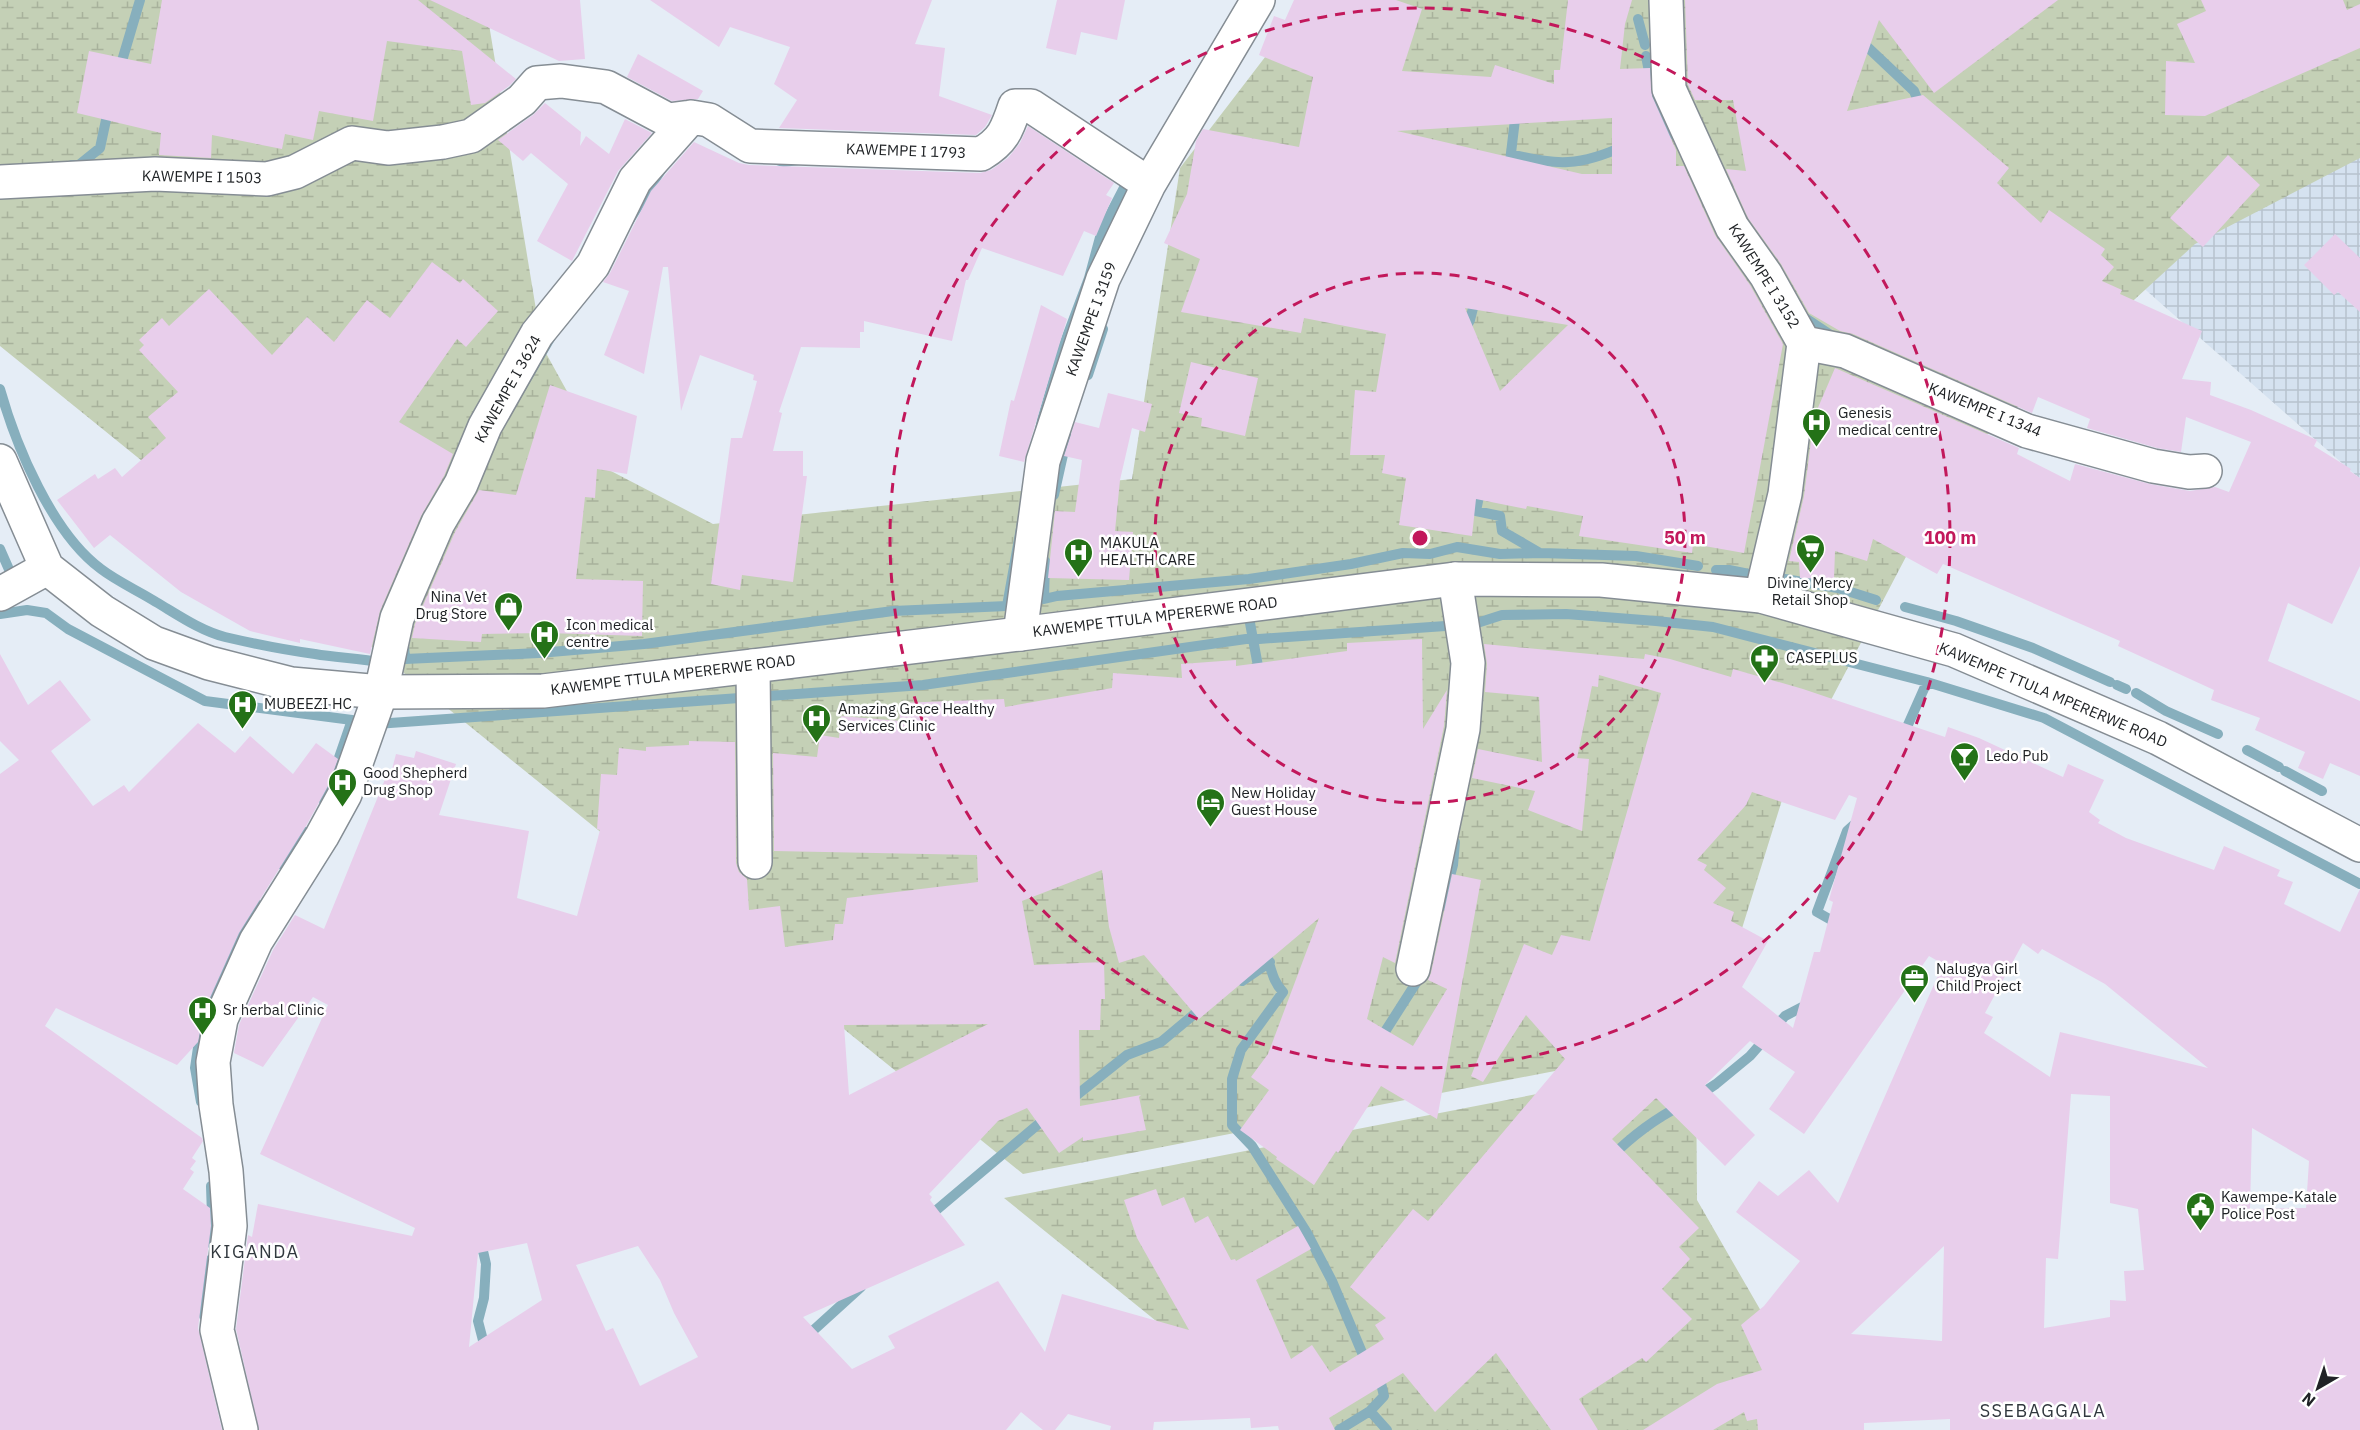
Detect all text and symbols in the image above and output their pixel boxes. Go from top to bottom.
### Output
street label: KAWEMPE I 1793 [846,139,966,162]
street label: KAWEMPE I 1503 [142,166,262,187]
street label: KAWEMPE I 3152 [1724,220,1804,332]
street label: KAWEMPE I 3159 [1061,259,1120,379]
street label: KAWEMPE I 3624 [470,332,545,446]
street label: KAWEMPE I 1344 [1926,378,2045,441]
place label: Genesis medical centre [1838,403,1938,439]
hospital icon: Genesis medical centre [1801,406,1833,448]
text: 50 m [1664,526,1706,549]
text: 100 m [1924,526,1976,549]
centre of rings [1410,528,1430,548]
supermarket icon: Divine Mercy Retail Shop [1794,532,1826,574]
place label: MAKULA HEALTH CARE [1100,533,1195,569]
hospital icon: MAKULA HEALTH CARE [1063,536,1095,578]
place label: Divine Mercy Retail Shop [1767,573,1854,609]
place label: Nina Vet Drug Store [415,587,487,623]
shop icon: Nina Vet Drug Store [492,590,524,632]
street label: KAWEMPE TTULA MPERERWE ROAD [1032,592,1278,641]
place label: Icon medical centre [566,615,653,651]
hospital icon: Icon medical centre [529,618,561,660]
street label: KAWEMPE TTULA MPERERWE ROAD [1936,638,2170,751]
pharmacy icon: CASEPLUS [1749,642,1781,684]
place label: CASEPLUS [1786,648,1857,667]
street label: KAWEMPE TTULA MPERERWE ROAD [550,650,796,699]
hospital icon: MUBEEZI HC [227,688,259,730]
place label: MUBEEZI HC [264,694,352,713]
place label: Amazing Grace Healthy Services Clinic [838,699,995,735]
hospital icon: Amazing Grace Healthy Services Clinic [801,702,833,744]
bar icon: Ledo Pub [1949,740,1981,782]
place label: Ledo Pub [1986,746,2049,765]
place label: Good Shepherd Drug Shop [363,763,468,799]
hospital icon: Good Shepherd Drug Shop [326,766,358,808]
place label: New Holiday Guest House [1231,783,1317,819]
hotel icon: New Holiday Guest House [1194,786,1226,828]
place label: Nalugya Girl Child Project [1936,959,2021,995]
office icon: Nalugya Girl Child Project [1899,962,1931,1004]
hospital icon: Sr herbal Clinic [186,994,218,1036]
place label: Sr herbal Clinic [223,1000,325,1019]
place label: Kawempe-Katale Police Post [2221,1187,2337,1223]
public building icon: Kawempe-Katale Police Post [2184,1190,2216,1232]
district label: KIGANDA [210,1240,300,1263]
north arrow [2288,1358,2348,1418]
text: N [2298,1388,2319,1411]
district label: SSEBAGGALA [1980,1399,2106,1422]

